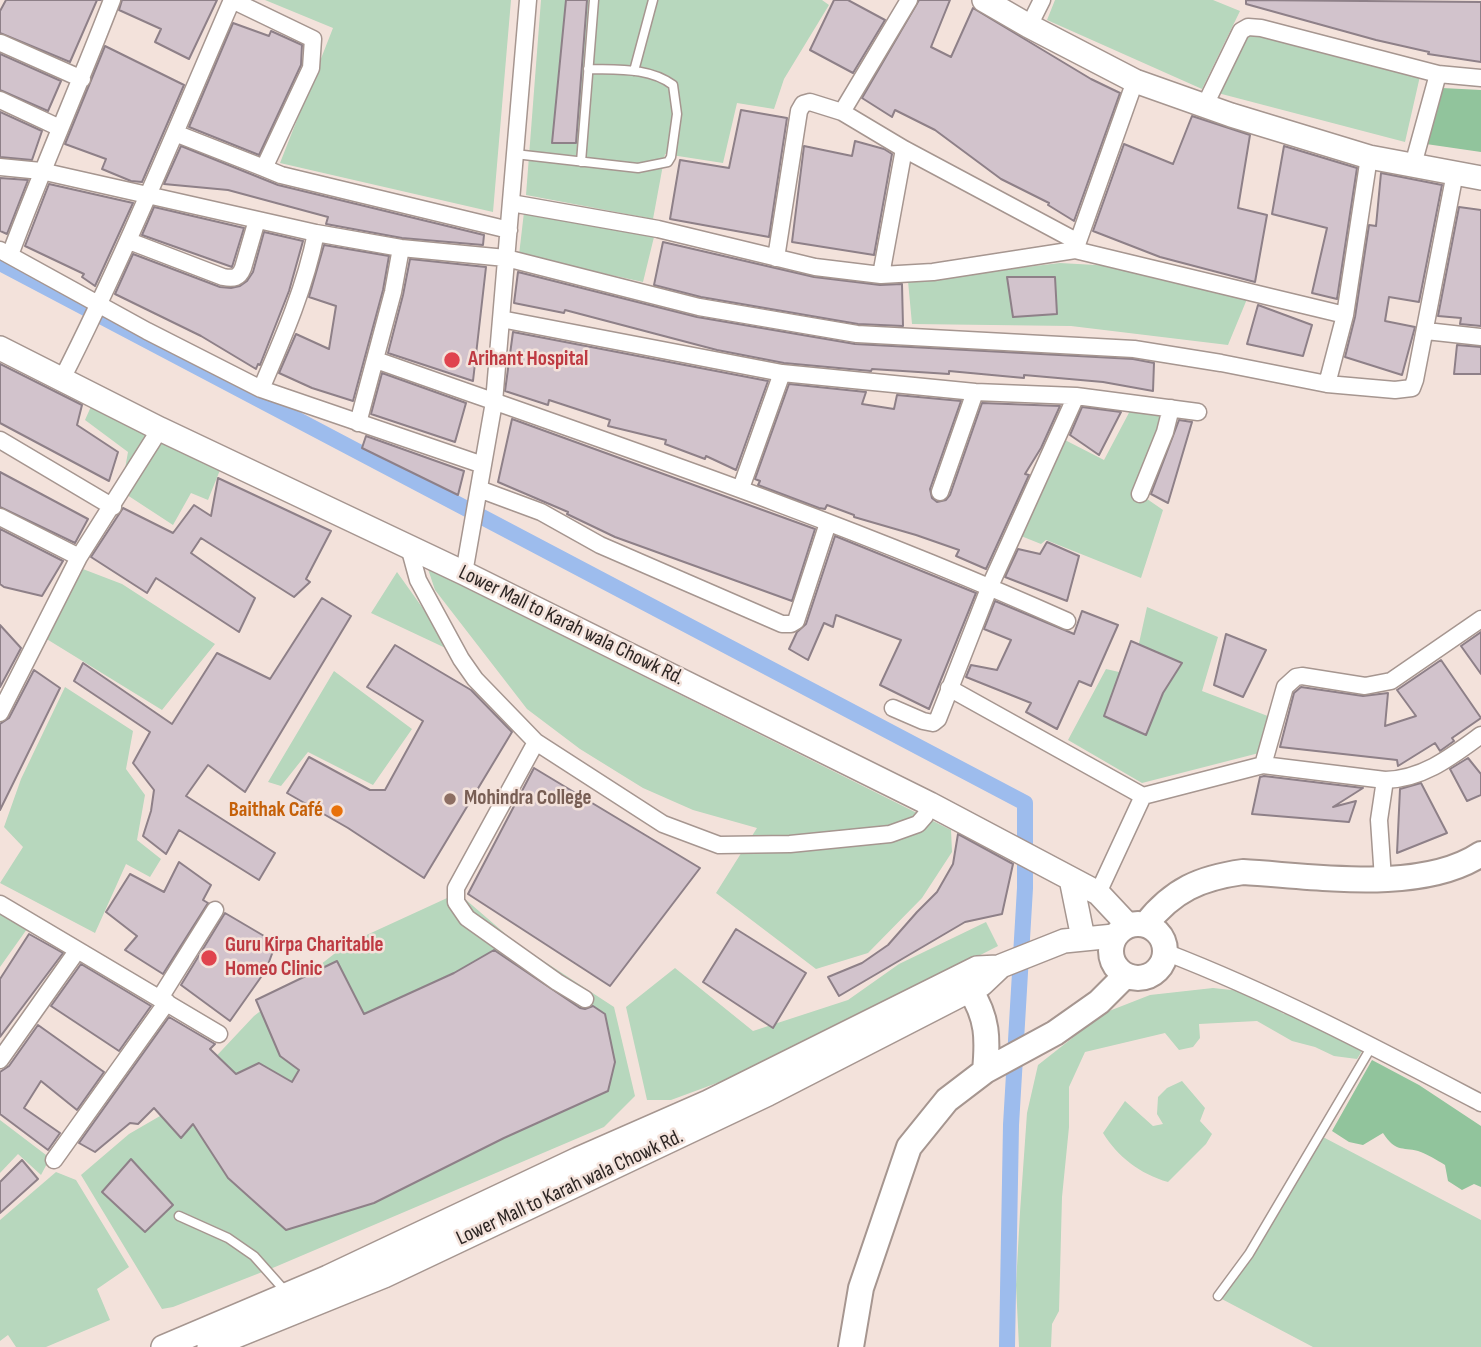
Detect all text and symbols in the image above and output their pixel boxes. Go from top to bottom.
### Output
place label: Arihant Hospital [468,347,588,373]
marker: Arihant Hospital [442,350,462,370]
street label: Lower Mall to Karah wala Chowk Rd. [454,560,688,692]
place label: Mohindra College [464,786,592,812]
marker: Mohindra College [442,791,458,807]
place label: Baithak Café [229,798,323,824]
marker: Baithak Café [329,803,345,819]
place label: Guru Kirpa Charitable Homeo Clinic [225,933,384,983]
marker: Guru Kirpa Charitable Homeo Clinic [199,948,219,968]
street label: Lower Mall to Karah wala Chowk Rd. [453,1124,687,1252]

